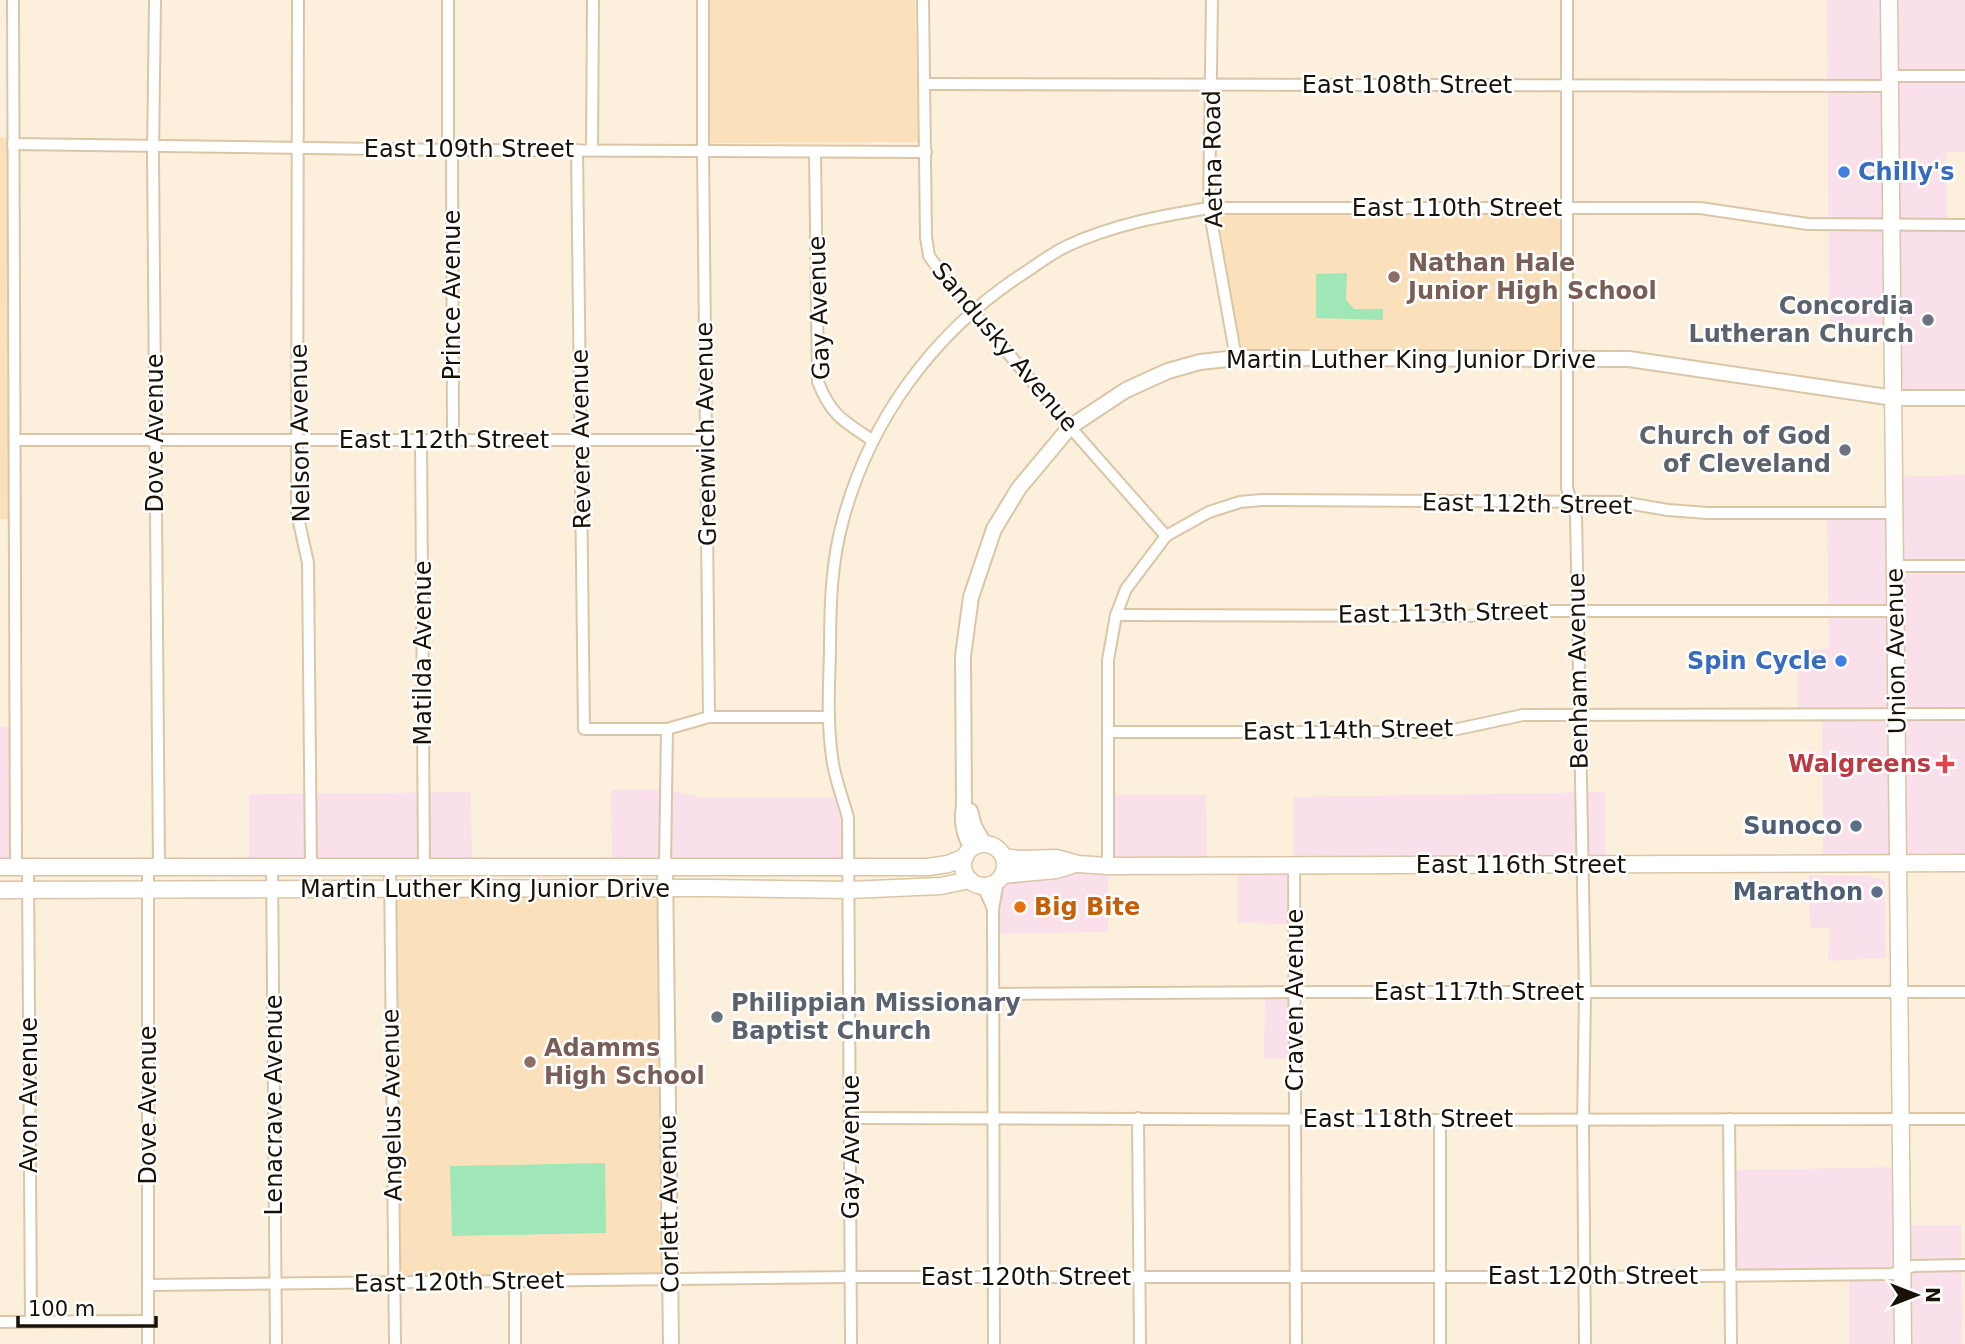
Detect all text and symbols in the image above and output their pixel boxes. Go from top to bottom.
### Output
street label: East 108th Street [1302,71,1512,99]
street label: Aetna Road [1198,90,1228,228]
street label: East 109th Street [364,135,574,163]
place label: Chilly's [1858,158,1955,186]
marker: Chilly's [1836,164,1852,180]
street label: East 110th Street [1352,194,1562,222]
street label: Prince Avenue [438,210,466,380]
street label: Gay Avenue [802,235,836,381]
place label: Nathan Hale Junior High School [1406,249,1657,305]
street label: Sandusky Avenue [926,257,1084,437]
marker: Nathan Hale Junior High School [1386,269,1402,285]
place label: Concordia Lutheran Church [1688,292,1914,348]
marker: Concordia Lutheran Church [1920,312,1936,328]
street label: Greenwich Avenue [690,322,722,546]
street label: Nelson Avenue [284,343,316,523]
street label: Martin Luther King Junior Drive [1226,346,1596,374]
street label: Revere Avenue [565,349,597,529]
street label: Dove Avenue [141,354,169,512]
place label: Church of God of Cleveland [1639,422,1831,478]
street label: East 112th Street [339,426,549,454]
marker: Church of God of Cleveland [1837,442,1853,458]
street label: East 112th Street [1422,488,1632,520]
street label: Matilda Avenue [409,561,437,745]
street label: Union Avenue [1881,568,1911,734]
street label: Benham Avenue [1562,572,1594,770]
street label: East 113th Street [1338,597,1548,629]
place label: Spin Cycle [1687,647,1827,675]
marker: Spin Cycle [1833,653,1849,669]
street label: East 114th Street [1243,714,1453,746]
place label: Walgreens [1788,750,1931,778]
marker: Walgreens [1937,756,1953,772]
place label: Sunoco [1743,812,1842,840]
marker: Sunoco [1848,818,1864,834]
street label: East 116th Street [1416,851,1626,879]
street label: Martin Luther King Junior Drive [300,875,670,903]
place label: Marathon [1733,878,1863,906]
marker: Marathon [1869,884,1885,900]
place label: Big Bite [1034,893,1140,921]
marker: Big Bite [1012,899,1028,915]
street label: Craven Avenue [1281,909,1309,1091]
street label: East 117th Street [1374,978,1584,1006]
place label: Philippian Missionary Baptist Church [731,989,1021,1045]
street label: Lenacrave Avenue [260,994,288,1216]
street label: Angelus Avenue [376,1008,408,1202]
marker: Philippian Missionary Baptist Church [709,1009,725,1025]
street label: Avon Avenue [15,1017,43,1173]
street label: Dove Avenue [134,1026,162,1184]
place label: Adamms High School [544,1034,705,1090]
marker: Adamms High School [522,1054,538,1070]
street label: Gay Avenue [837,1075,865,1219]
street label: East 118th Street [1303,1105,1513,1133]
street label: Corlett Avenue [653,1115,685,1293]
north arrow [1881,1260,1951,1330]
street label: East 120th Street [1488,1262,1698,1290]
street label: East 120th Street [921,1263,1131,1291]
street label: East 120th Street [354,1266,564,1298]
scale bar [18,1284,156,1328]
text: N [1922,1287,1944,1303]
text: 100 m [28,1297,95,1321]

